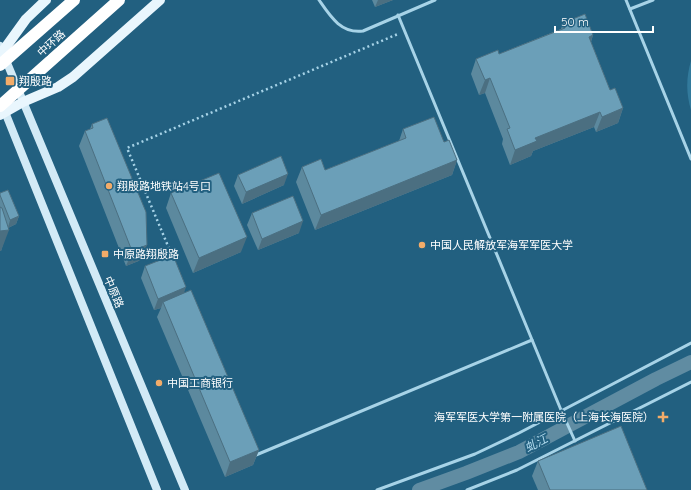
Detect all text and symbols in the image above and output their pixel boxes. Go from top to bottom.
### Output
scale bar [555,8,653,34]
text: 50 m [561,14,589,29]
street label: 中环路 [34,27,68,59]
place label: 翔殷路 [19,74,52,88]
marker: 翔殷路 [4,75,16,87]
place label: 翔殷路地铁站4号口 [117,179,211,193]
marker: 翔殷路地铁站4号口 [104,181,114,191]
place label: 中国人民解放军海军军医大学 [430,238,573,252]
marker: 中国人民解放军海军军医大学 [417,240,427,250]
place label: 中原路翔殷路 [113,247,179,261]
marker: 中原路翔殷路 [100,249,110,259]
street label: 中原路 [101,274,127,310]
place label: 中国工商银行 [167,376,233,390]
marker: 中国工商银行 [154,378,164,388]
place label: 海军军医大学第一附属医院（上海长海医院） [434,410,654,424]
marker: 海军军医大学第一附属医院（上海长海医院） [657,411,669,423]
water label: 虬江 [522,430,552,455]

